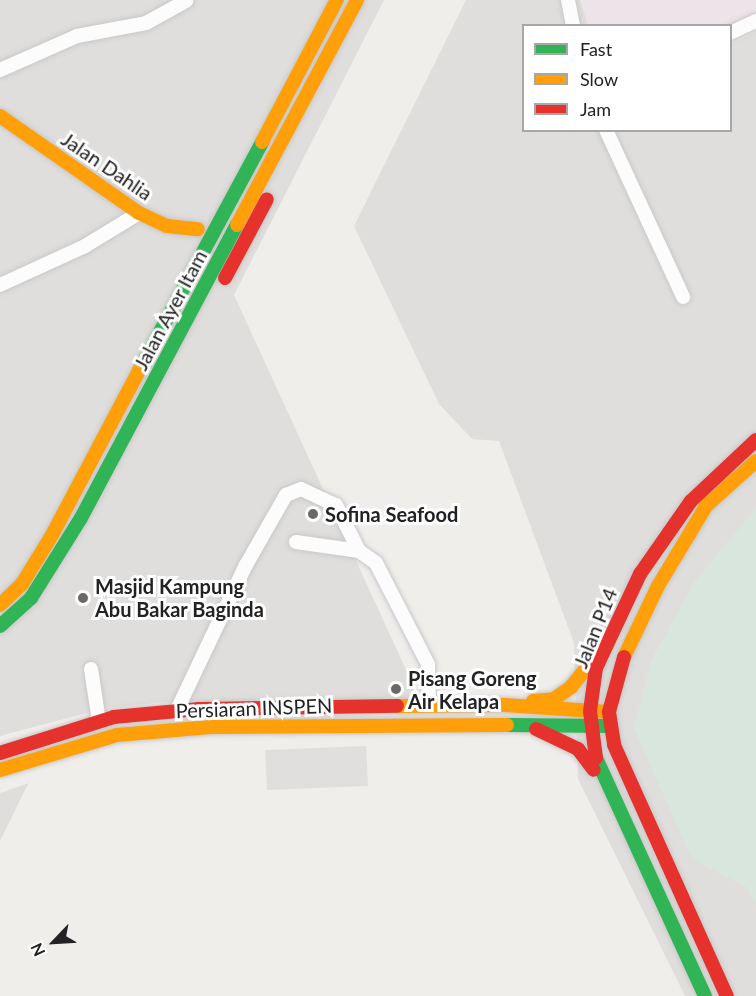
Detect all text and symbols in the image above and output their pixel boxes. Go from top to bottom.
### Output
legend [522,24,732,132]
text: Fast [580,38,612,60]
text: Slow [580,68,618,90]
text: Jam [580,98,611,120]
street label: Jalan Dahlia [57,127,157,205]
street label: Jalan Ayer Itam [128,245,212,375]
place label: Sofina Seafood [325,502,458,526]
marker: Sofina Seafood [306,507,320,521]
place label: Masjid Kampung Abu Bakar Baginda [95,574,264,621]
street label: Jalan P14 [568,584,622,672]
marker: Masjid Kampung Abu Bakar Baginda [76,591,90,605]
place label: Pisang Goreng Air Kelapa [408,666,537,713]
marker: Pisang Goreng Air Kelapa [389,682,403,696]
street label: Persiaran INSPEN [175,693,333,723]
north arrow [24,912,84,972]
text: N [26,940,48,959]

